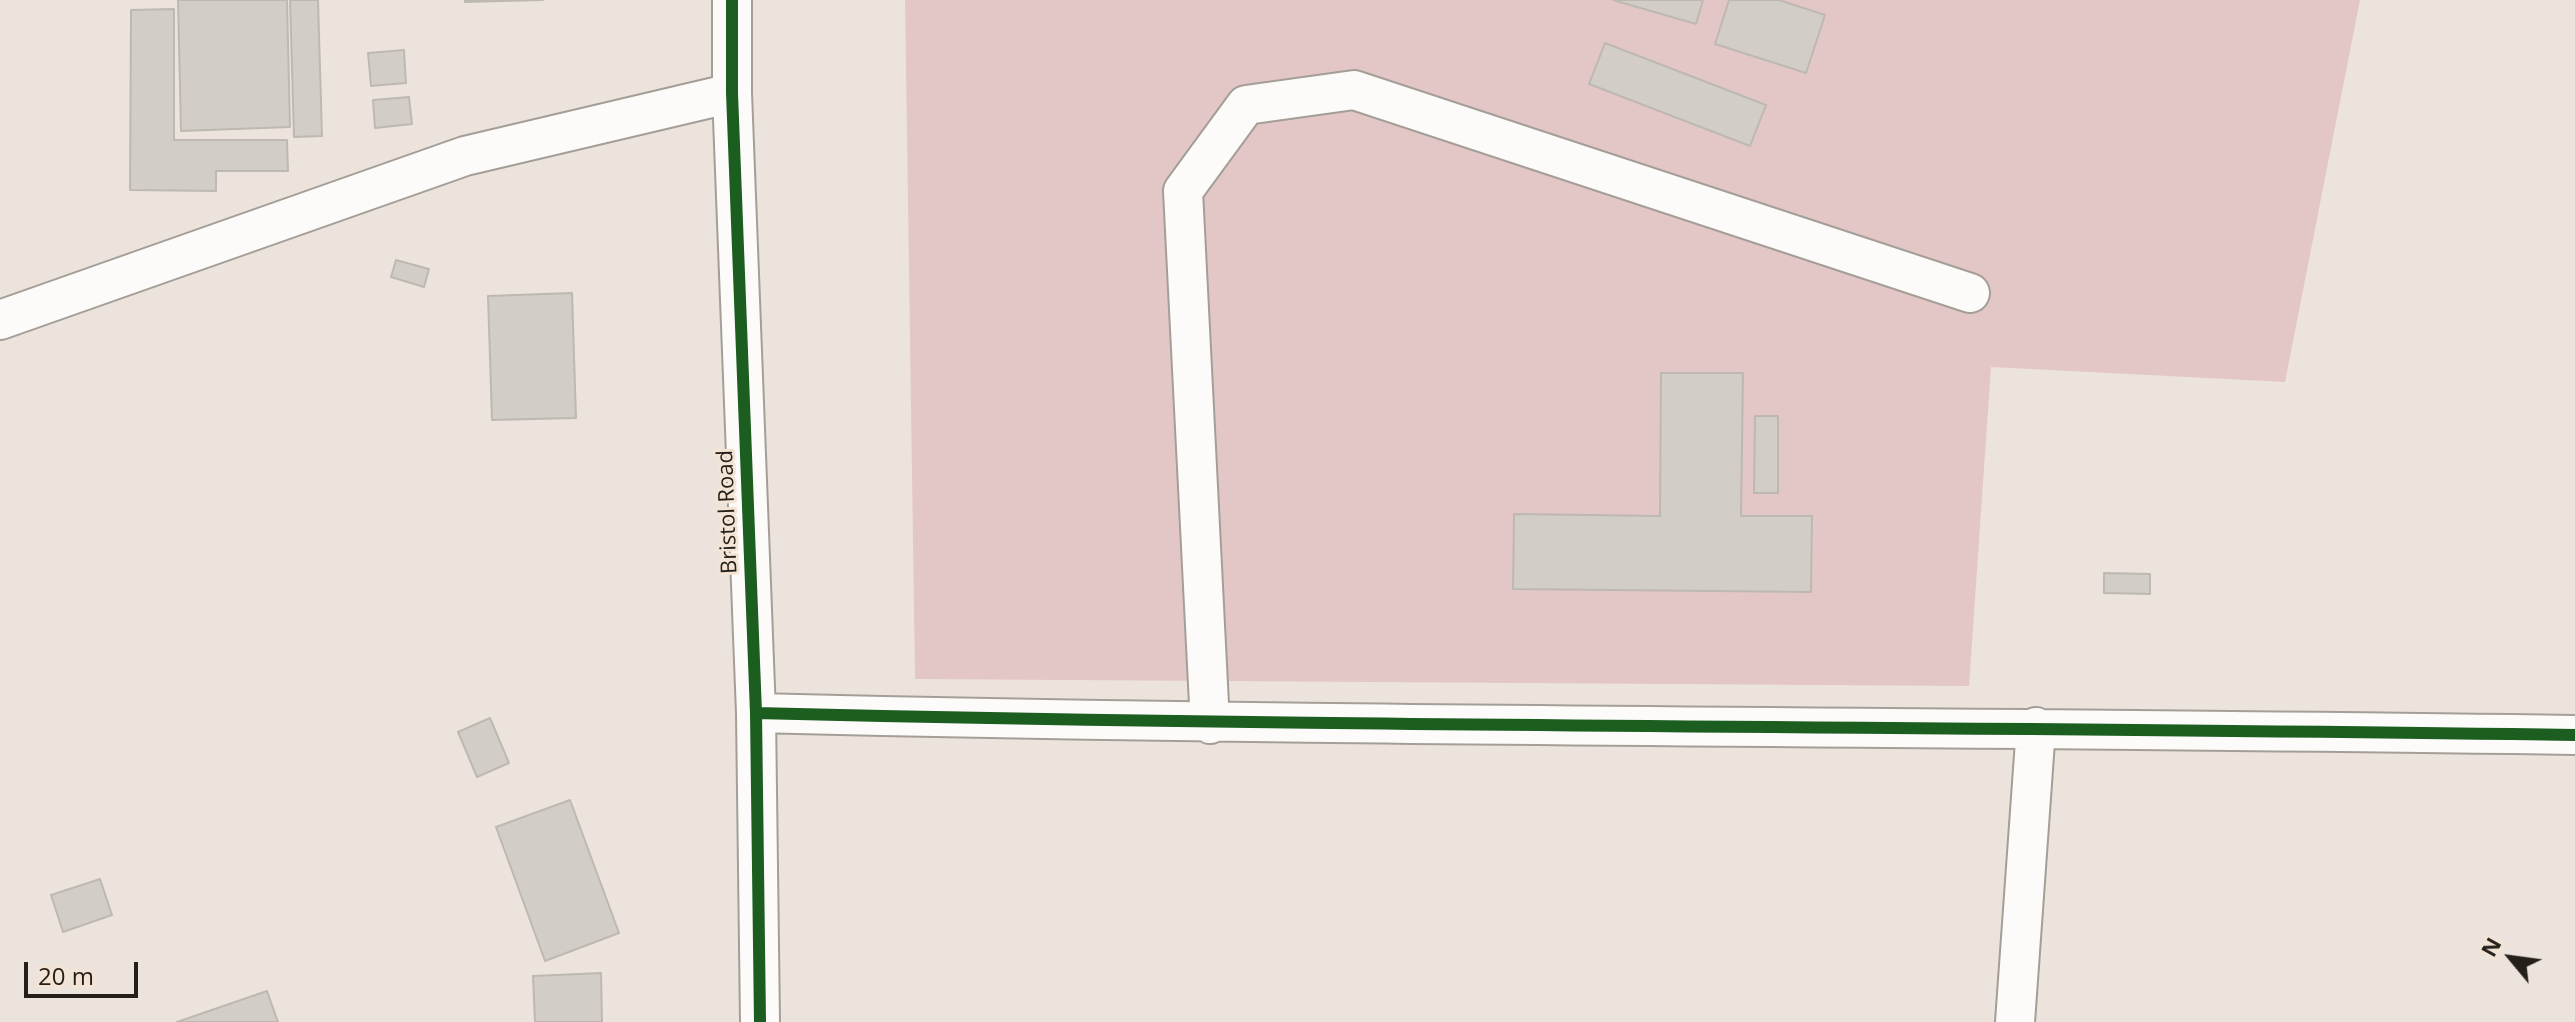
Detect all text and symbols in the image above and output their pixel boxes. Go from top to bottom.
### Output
street label: Bristol Road [713,450,743,574]
north arrow [2471,918,2551,998]
text: N [2473,931,2507,961]
scale bar [28,946,142,996]
text: 20 m [38,959,94,992]

